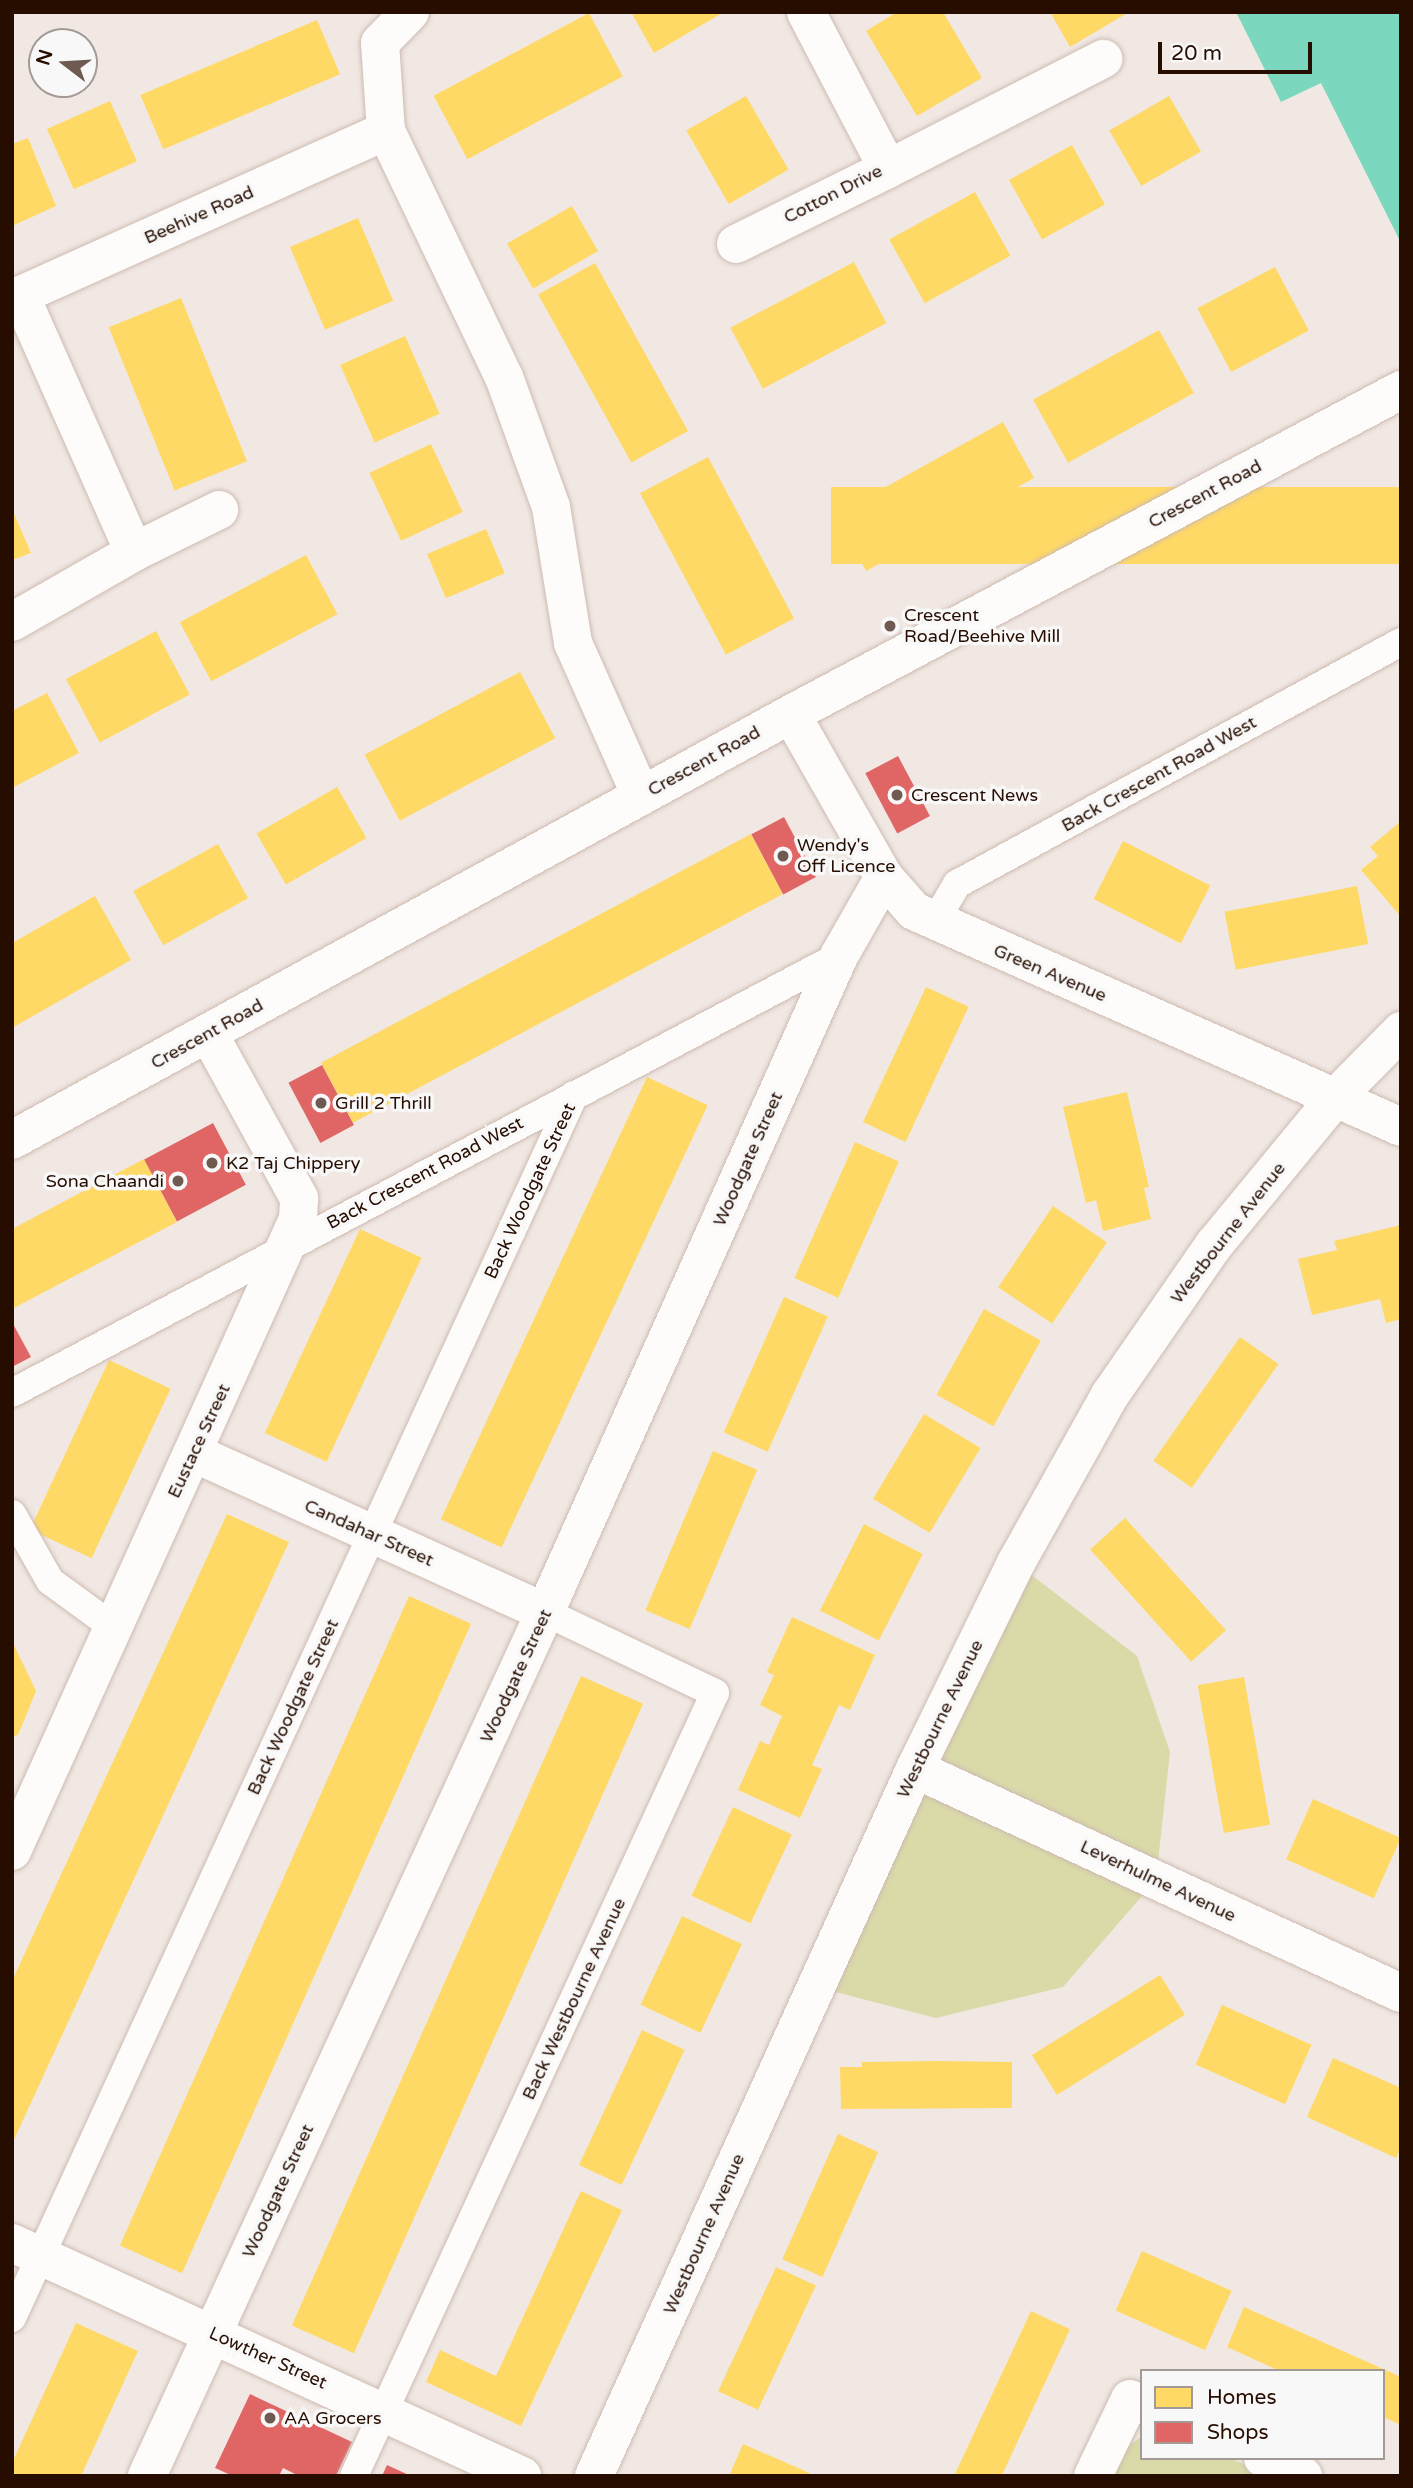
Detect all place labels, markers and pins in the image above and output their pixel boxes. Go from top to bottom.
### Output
place label: Crescent Road/Beehive Mill [904,605,1060,648]
marker: Crescent Road/Beehive Mill [882,618,898,634]
place label: Crescent News [911,784,1038,806]
marker: Crescent News [889,787,905,803]
place label: Wendy's Off Licence [797,835,895,878]
marker: Wendy's Off Licence [775,848,791,864]
place label: Grill 2 Thrill [335,1092,432,1114]
marker: Grill 2 Thrill [313,1095,329,1111]
place label: K2 Taj Chippery [226,1152,360,1174]
marker: K2 Taj Chippery [204,1155,220,1171]
place label: Sona Chaandi [46,1170,164,1192]
marker: Sona Chaandi [170,1173,186,1189]
place label: AA Grocers [284,2407,382,2429]
marker: AA Grocers [262,2410,278,2426]

